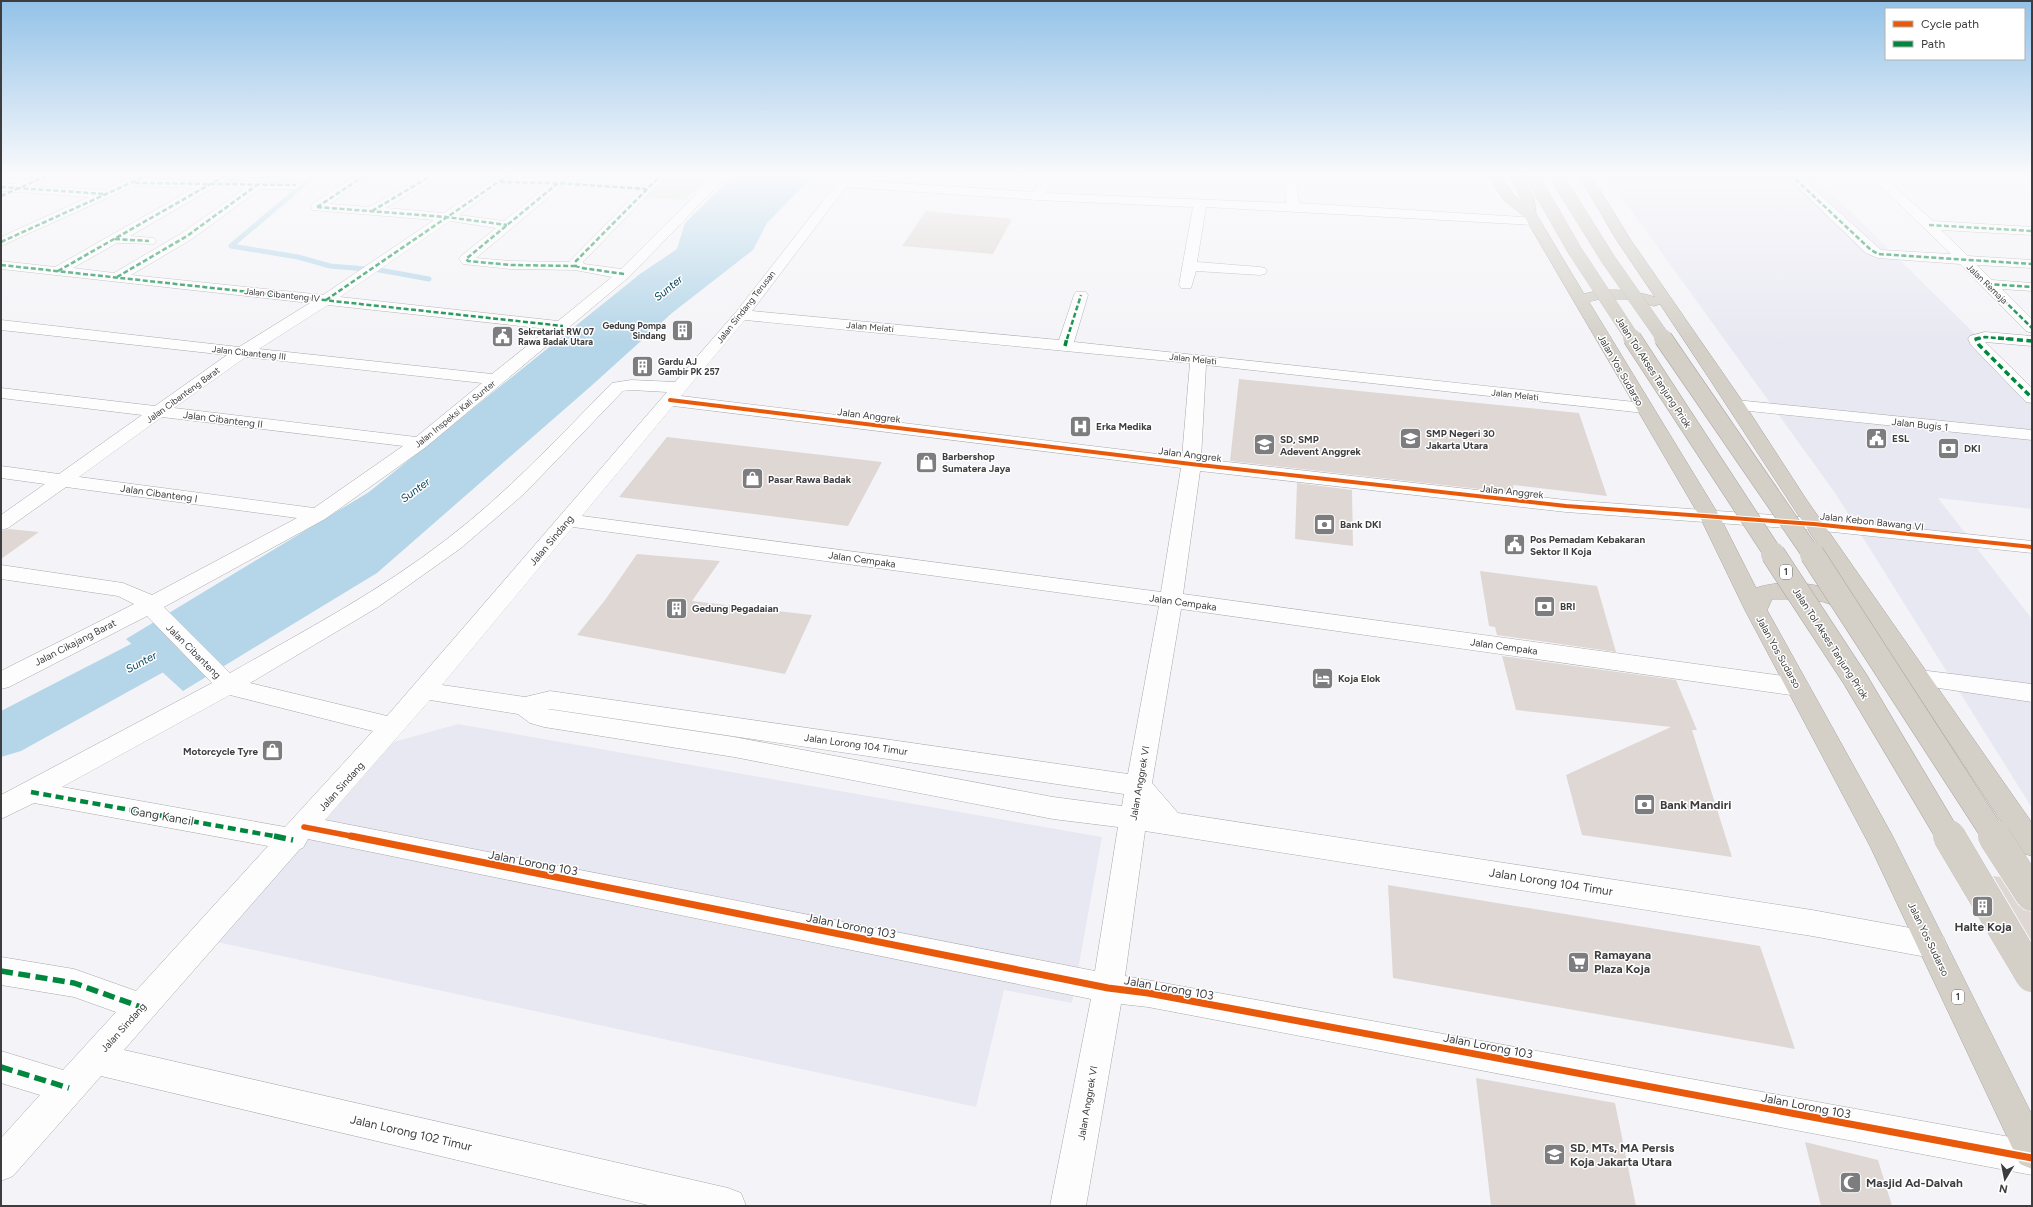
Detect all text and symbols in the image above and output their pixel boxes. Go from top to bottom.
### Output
legend [1885,8,2025,60]
text: Cycle path [1921,17,1979,31]
text: Path [1921,37,1945,51]
street label: Jalan Remaja [1965,261,2010,306]
street label: Jalan Sindang Terusan [714,268,777,345]
water label: Sunter [651,272,686,304]
street label: Jalan Cibanteng IV [244,285,321,304]
street label: Jalan Tol Akses Tanjung Priok [1613,314,1694,430]
building icon: Gedung Pompa Sindang [669,318,695,344]
street label: Jalan Melati [846,319,894,334]
place label: Gedung Pompa Sindang [603,320,666,341]
public building icon: Sekretariat RW 07 Rawa Badak Utara [489,324,515,350]
place label: Sekretariat RW 07 Rawa Badak Utara [518,326,594,347]
street label: Jalan Yos Sudarso [1595,332,1646,409]
street label: Jalan Cibanteng III [211,343,287,362]
street label: Jalan Melati [1169,351,1217,366]
building icon: Gardu AJ Gambir PK 257 [630,354,656,380]
place label: Gardu AJ Gambir PK 257 [658,356,720,377]
street label: Jalan Cibanteng Barat [144,364,222,425]
street label: Jalan Inspeksi Kali Sunter [412,378,497,450]
street label: Jalan Melati [1491,387,1539,402]
street label: Jalan Anggrek [837,405,901,426]
street label: Jalan Cibanteng II [182,408,264,431]
hospital icon: Erka Medika [1067,413,1093,439]
street label: Jalan Bugis 1 [1891,415,1949,434]
place label: Erka Medika [1096,420,1152,433]
public building icon: ESL [1863,425,1889,451]
school or university icon: SMP Negeri 30 Jakarta Utara [1397,426,1423,452]
place label: SMP Negeri 30 Jakarta Utara [1426,427,1495,452]
school or university icon: SD, SMP Adevent Anggrek [1251,432,1277,458]
place label: ESL [1892,432,1910,445]
place label: SD, SMP Adevent Anggrek [1280,433,1361,458]
bank icon: DKI [1935,435,1961,461]
place label: DKI [1964,442,1981,455]
street label: Jalan Anggrek [1158,444,1222,465]
shop icon: Barbershop Sumatera Jaya [913,449,939,475]
place label: Barbershop Sumatera Jaya [942,450,1010,475]
shop icon: Pasar Rawa Badak [740,466,766,492]
place label: Pasar Rawa Badak [768,473,852,486]
water label: Sunter [398,475,433,505]
street label: Jalan Cibanteng I [120,482,198,505]
street label: Jalan Anggrek [1480,482,1544,501]
street label: Jalan Kebon Bawang VI [1819,510,1924,533]
bank icon: Bank DKI [1311,511,1337,537]
street label: Jalan Sindang [526,512,576,568]
place label: Bank DKI [1340,518,1382,531]
public building icon: Pos Pemadam Kebakaran Sektor II Koja [1502,532,1528,558]
place label: Pos Pemadam Kebakaran Sektor II Koja [1530,533,1645,558]
street label: Jalan Cempaka [828,548,896,571]
road number: 1 [1780,565,1792,579]
street label: Jalan Tol Akses Tanjung Priok [1790,585,1871,701]
street label: Jalan Cempaka [1149,591,1217,614]
bank icon: BRI [1531,593,1557,619]
building icon: Gedung Pegadaian [663,595,689,621]
place label: BRI [1560,600,1576,613]
place label: Gedung Pegadaian [692,602,779,615]
street label: Jalan Yos Sudarso [1753,614,1804,691]
street label: Jalan Cikajang Barat [32,616,119,669]
street label: Jalan Cibanteng [163,621,224,682]
street label: Jalan Cempaka [1470,635,1538,658]
water label: Sunter [124,648,160,676]
hotel icon: Koja Elok [1310,665,1336,691]
place label: Koja Elok [1338,672,1381,685]
street label: Jalan Lorong 104 Timur [803,731,909,758]
shop icon: Motorcycle Tyre [260,738,286,764]
place label: Motorcycle Tyre [183,745,258,758]
street label: Jalan Anggrek VI [1127,745,1152,821]
street label: Jalan Sindang [316,759,367,814]
bank icon: Bank Mandiri [1632,792,1658,818]
place label: Bank Mandiri [1660,798,1731,812]
street label: Gang Kancil [129,804,195,828]
street label: Jalan Lorong 103 [487,847,579,879]
street label: Jalan Lorong 104 Timur [1488,865,1614,899]
building icon: Halte Koja [1970,893,1996,919]
street label: Jalan Yos Sudarso [1905,900,1952,978]
street label: Jalan Lorong 103 [805,910,897,942]
place label: Halte Koja [1954,920,2012,934]
place label: Ramayana Plaza Koja [1594,948,1651,976]
supermarket icon: Ramayana Plaza Koja [1566,949,1592,975]
street label: Jalan Lorong 103 [1123,973,1215,1003]
road number: 1 [1952,990,1964,1004]
street label: Jalan Sindang [98,1000,149,1055]
street label: Jalan Lorong 103 [1442,1030,1534,1062]
street label: Jalan Anggrek VI [1075,1065,1100,1141]
street label: Jalan Lorong 103 [1760,1090,1852,1122]
street label: Jalan Lorong 102 Timur [349,1112,473,1154]
place label: SD, MTs, MA Persis Koja Jakarta Utara [1570,1141,1675,1169]
school or university icon: SD, MTs, MA Persis Koja Jakarta Utara [1542,1142,1568,1168]
north arrow [1985,1159,2025,1199]
mosque icon: Masjid Ad-Dalvah [1837,1170,1863,1196]
place label: Masjid Ad-Dalvah [1866,1176,1963,1190]
text: N [1998,1181,2009,1195]

